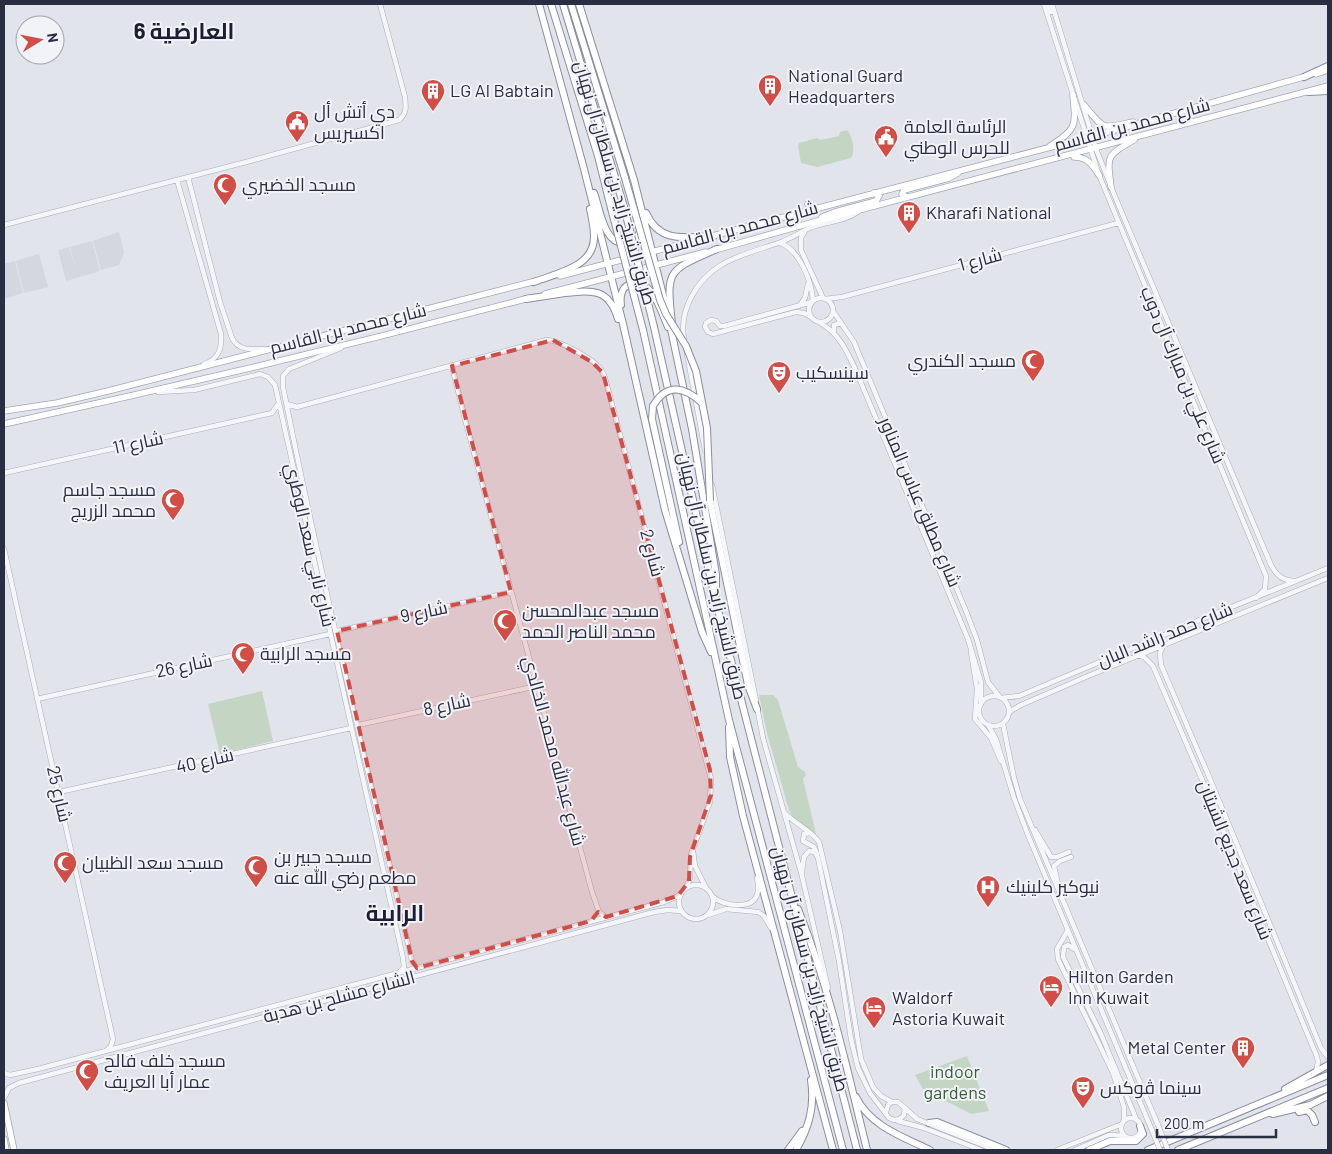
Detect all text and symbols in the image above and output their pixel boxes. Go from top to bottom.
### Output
north arrow [15,15,65,65]
district label: العارضية 6 [134,17,234,44]
text: N [44,32,62,44]
street label: طريق الشيخ زايد بن سلطان آل نهيان [569,58,661,308]
place label: National Guard Headquarters [788,64,903,107]
building icon: National Guard Headquarters [757,73,783,107]
building icon: LG Al Babtain [420,78,446,112]
place label: LG Al Babtain [450,79,554,101]
street label: شارع محمد بن القاسم [1051,93,1213,157]
place label: دي أتش أل اكسبريس [314,100,395,144]
public building icon: دي أتش أل اكسبريس [284,109,310,143]
place label: الرئاسة العامة للحرس الوطني [904,115,1010,162]
public building icon: الرئاسة العامة للحرس الوطني [873,124,899,158]
mosque icon: مسجد الخضيري [212,172,238,206]
place label: مسجد الخضيري [242,173,356,199]
street label: شارع محمد بن القاسم [659,196,821,260]
building icon: Kharafi National [896,200,922,234]
place label: Kharafi National [926,201,1052,223]
street label: شارع 1 [955,243,1005,277]
street label: شارع علي بن مبارك آل دوب [1133,283,1231,468]
street label: شارع محمد بن القاسم [267,298,429,360]
mosque icon: مسجد الكندري [1020,348,1046,382]
place label: مسجد الكندري [907,349,1016,375]
theatre icon: سينسكيب [766,360,792,394]
place label: سينسكيب [796,361,869,383]
street label: شارع مطلق عباس المناور [873,412,967,591]
street label: شارع 11 [111,426,165,460]
street label: طريق الشيخ زايد بن سلطان آل نهيان [672,450,752,702]
street label: شارع نابي سعد الوطري [278,461,341,630]
place label: مسجد جاسم محمد الزريج [63,478,156,523]
mosque icon: مسجد جاسم محمد الزريج [160,487,186,521]
street label: شارع 2 [634,527,670,579]
street label: شارع 9 [398,595,450,629]
street label: شارع حمد راشد البان [1094,597,1236,673]
place label: مسجد عبدالمحسن محمد الناصر الحمد [522,599,659,643]
mosque icon: مسجد عبدالمحسن محمد الناصر الحمد [492,608,518,642]
mosque icon: مسجد الرابية [230,641,256,675]
place label: مسجد الرابية [260,642,352,665]
street label: شارع 26 [153,648,215,684]
street label: شارع عبدالله محمد الخالدي [515,653,591,849]
street label: شارع 8 [421,688,473,722]
street label: شارع 40 [174,743,236,779]
street label: شارع 25 [41,763,77,825]
street label: شارع سعد جديع الشيتان [1192,776,1278,944]
street label: طريق الشيخ زايد بن سلطان آل نهيان [766,844,854,1094]
place label: مسجد جبير بن مطعم رضي الله عنه [274,845,417,891]
mosque icon: مسجد سعد الظبيان [52,850,78,884]
place label: مسجد سعد الظبيان [82,851,224,874]
mosque icon: مسجد جبير بن مطعم رضي الله عنه [243,854,269,888]
hospital icon: نيوكير كلينيك [975,874,1001,908]
place label: نيوكير كلينيك [1006,875,1099,898]
district label: الرابية [366,899,424,927]
street label: الشارع مشلح بن هدبة [260,965,418,1029]
place label: Hilton Garden Inn Kuwait [1068,965,1174,1008]
hotel icon: Hilton Garden Inn Kuwait [1038,974,1064,1008]
place label: Waldorf Astoria Kuwait [892,986,1005,1029]
hotel icon: Waldorf Astoria Kuwait [861,995,887,1029]
building icon: Metal Center [1230,1035,1256,1069]
place label: Metal Center [1128,1036,1226,1058]
place label: مسجد خلف فالح عمار أبا العريف [104,1049,226,1093]
mosque icon: مسجد خلف فالح عمار أبا العريف [74,1058,100,1092]
park label: indoor gardens [923,1060,987,1103]
theatre icon: سينما ڤوكس [1070,1075,1096,1109]
place label: سينما ڤوكس [1100,1076,1202,1099]
scale bar [1157,1106,1276,1138]
text: 200 m [1164,1114,1204,1132]

